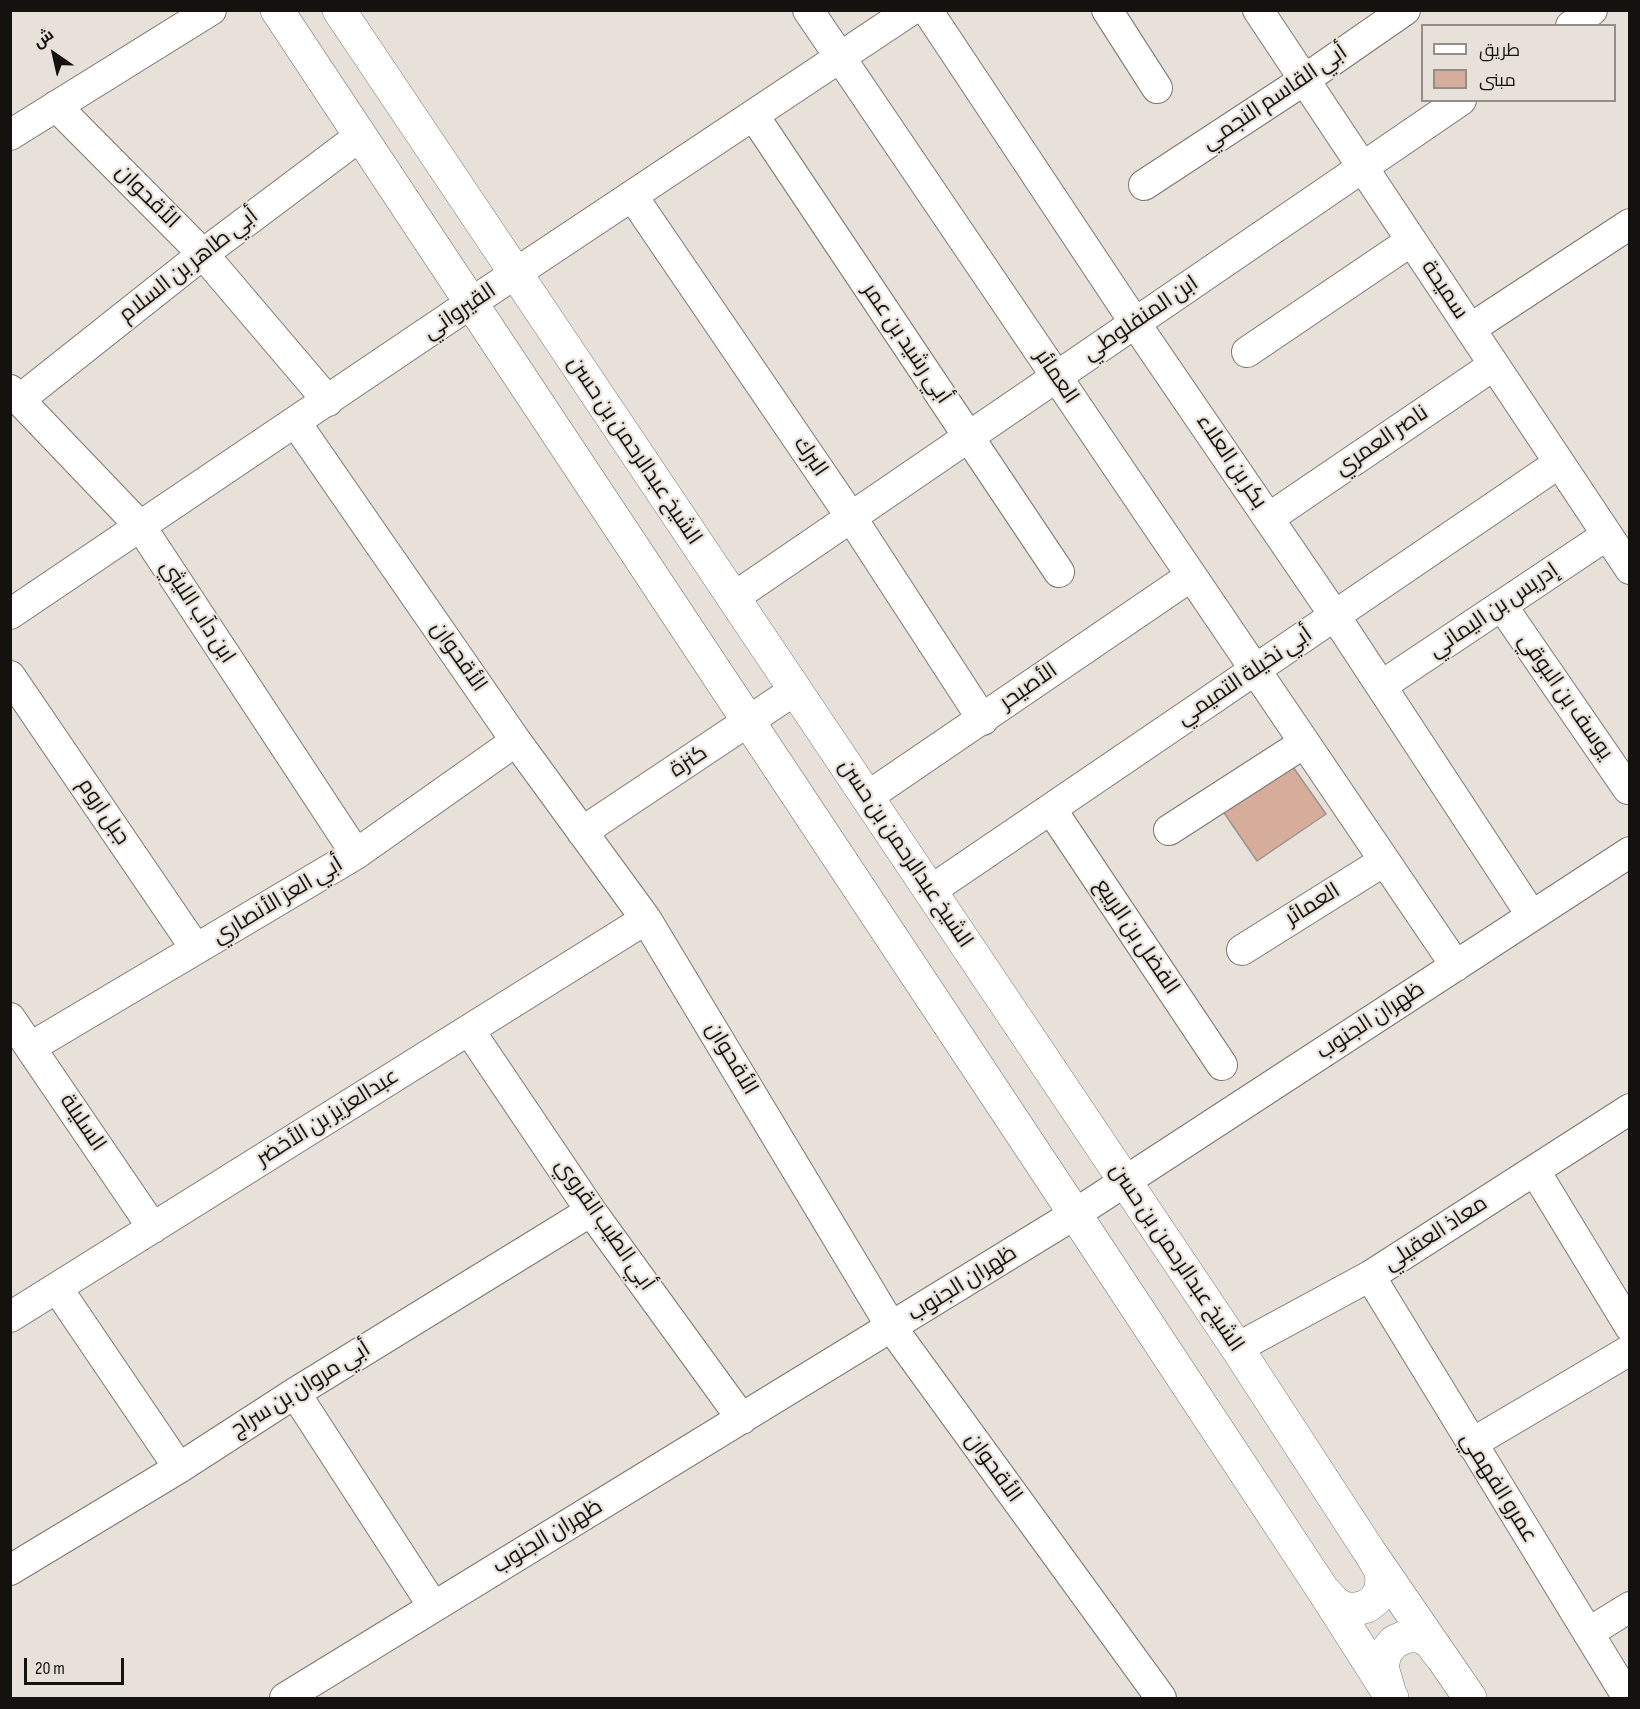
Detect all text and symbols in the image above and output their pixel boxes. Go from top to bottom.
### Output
north arrow [24,24,84,84]
legend [1421,24,1616,102]
text: ش [30,25,57,52]
street label: أبي القاسم النجمي [1197,40,1353,156]
text: طريق [1479,40,1520,61]
text: مبنى [1479,70,1516,91]
street label: الأقحوان [109,159,185,235]
street label: أبي طاهر بن السلام [114,203,264,329]
street label: سميحة [1415,255,1473,325]
street label: ابن المنفلوطي [1078,271,1204,367]
street label: القيرواني [418,278,502,346]
street label: أبي رشيد بن عمر [856,279,956,409]
street label: العمائر [1028,345,1084,409]
street label: الشيخ عبدالرحمن بن حسن [561,352,707,550]
street label: ناصر العمري [1330,400,1434,482]
street label: بكر بن العلاء [1190,410,1272,514]
street label: البرك [787,432,833,482]
street label: ابن دآب الليثي [154,555,240,669]
street label: إدريس بن اليماني [1424,558,1564,664]
street label: الأقحوان [424,617,492,697]
street label: أبي نخيلة التميمي [1172,622,1318,732]
street label: يوسف بن البوقي [1512,629,1618,765]
street label: الأصيحر [995,658,1063,716]
street label: كنزة [665,740,713,784]
street label: الشيخ عبدالرحمن بن حسن [832,755,978,953]
street label: جبل اروم [71,774,135,850]
street label: أبي العز الأنصاري [208,852,348,950]
street label: الفضل بن الربيع [1088,874,1184,1000]
street label: العمائر [1281,878,1345,932]
street label: ظهران الجنوب [1312,976,1430,1066]
street label: الأقحوان [699,1018,763,1100]
street label: عبدالعزيز بن الأخضر [252,1064,404,1172]
street label: السليلة [53,1089,111,1157]
street label: أبي الطيب القروي [549,1154,659,1296]
street label: الشيخ عبدالرحمن بن حسن [1103,1159,1249,1357]
street label: معاذ العقيلي [1379,1191,1493,1277]
street label: ظهران الجنوب [904,1240,1022,1328]
street label: أبي مروان بن سراج [226,1337,376,1443]
street label: الأقحوان [959,1428,1027,1508]
street label: عمرو الفهمي [1454,1428,1542,1548]
street label: ظهران الجنوب [488,1494,608,1580]
scale bar [27,1646,128,1684]
text: 20 m [35,1658,65,1679]

